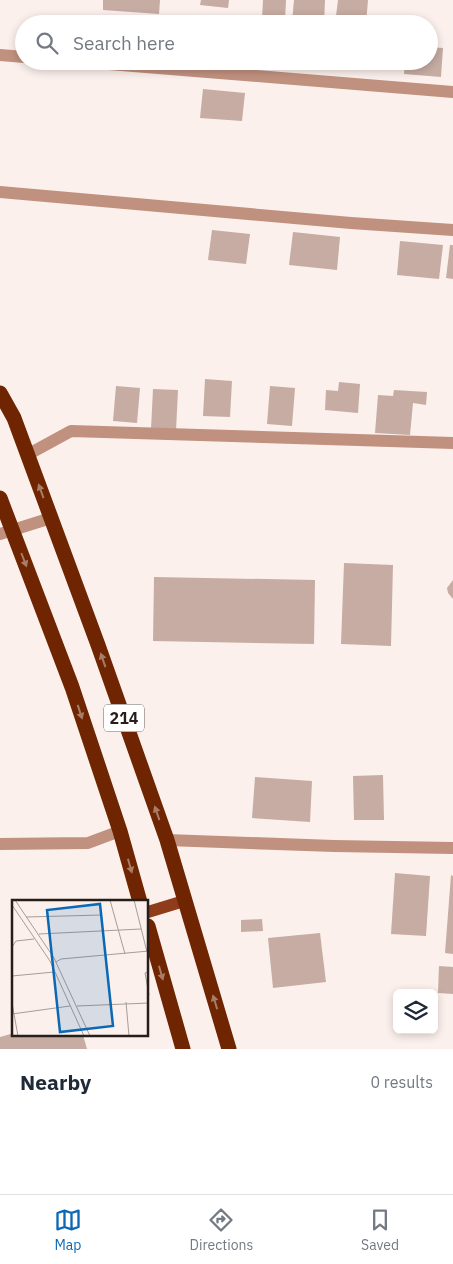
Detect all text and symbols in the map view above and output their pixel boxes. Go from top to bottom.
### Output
search box [15,15,438,70]
icon: search [33,29,61,57]
text: Search here [73,31,175,55]
one-way arrow [37,484,44,499]
one-way arrow [21,552,28,567]
one-way arrow [99,652,107,667]
one-way arrow [77,704,85,719]
road number: 214 [104,704,144,731]
one-way arrow [153,806,160,821]
one-way arrow [127,859,135,874]
inset map [12,900,149,1036]
one-way arrow [158,965,166,980]
map controls [393,989,438,1034]
button: layers [393,989,438,1034]
one-way arrow [210,995,218,1010]
text: Nearby [20,1068,91,1096]
text: 0 results [370,1072,433,1092]
tab: Map [54,1206,82,1254]
tab: Directions [190,1206,253,1254]
tab: Saved [361,1206,399,1254]

